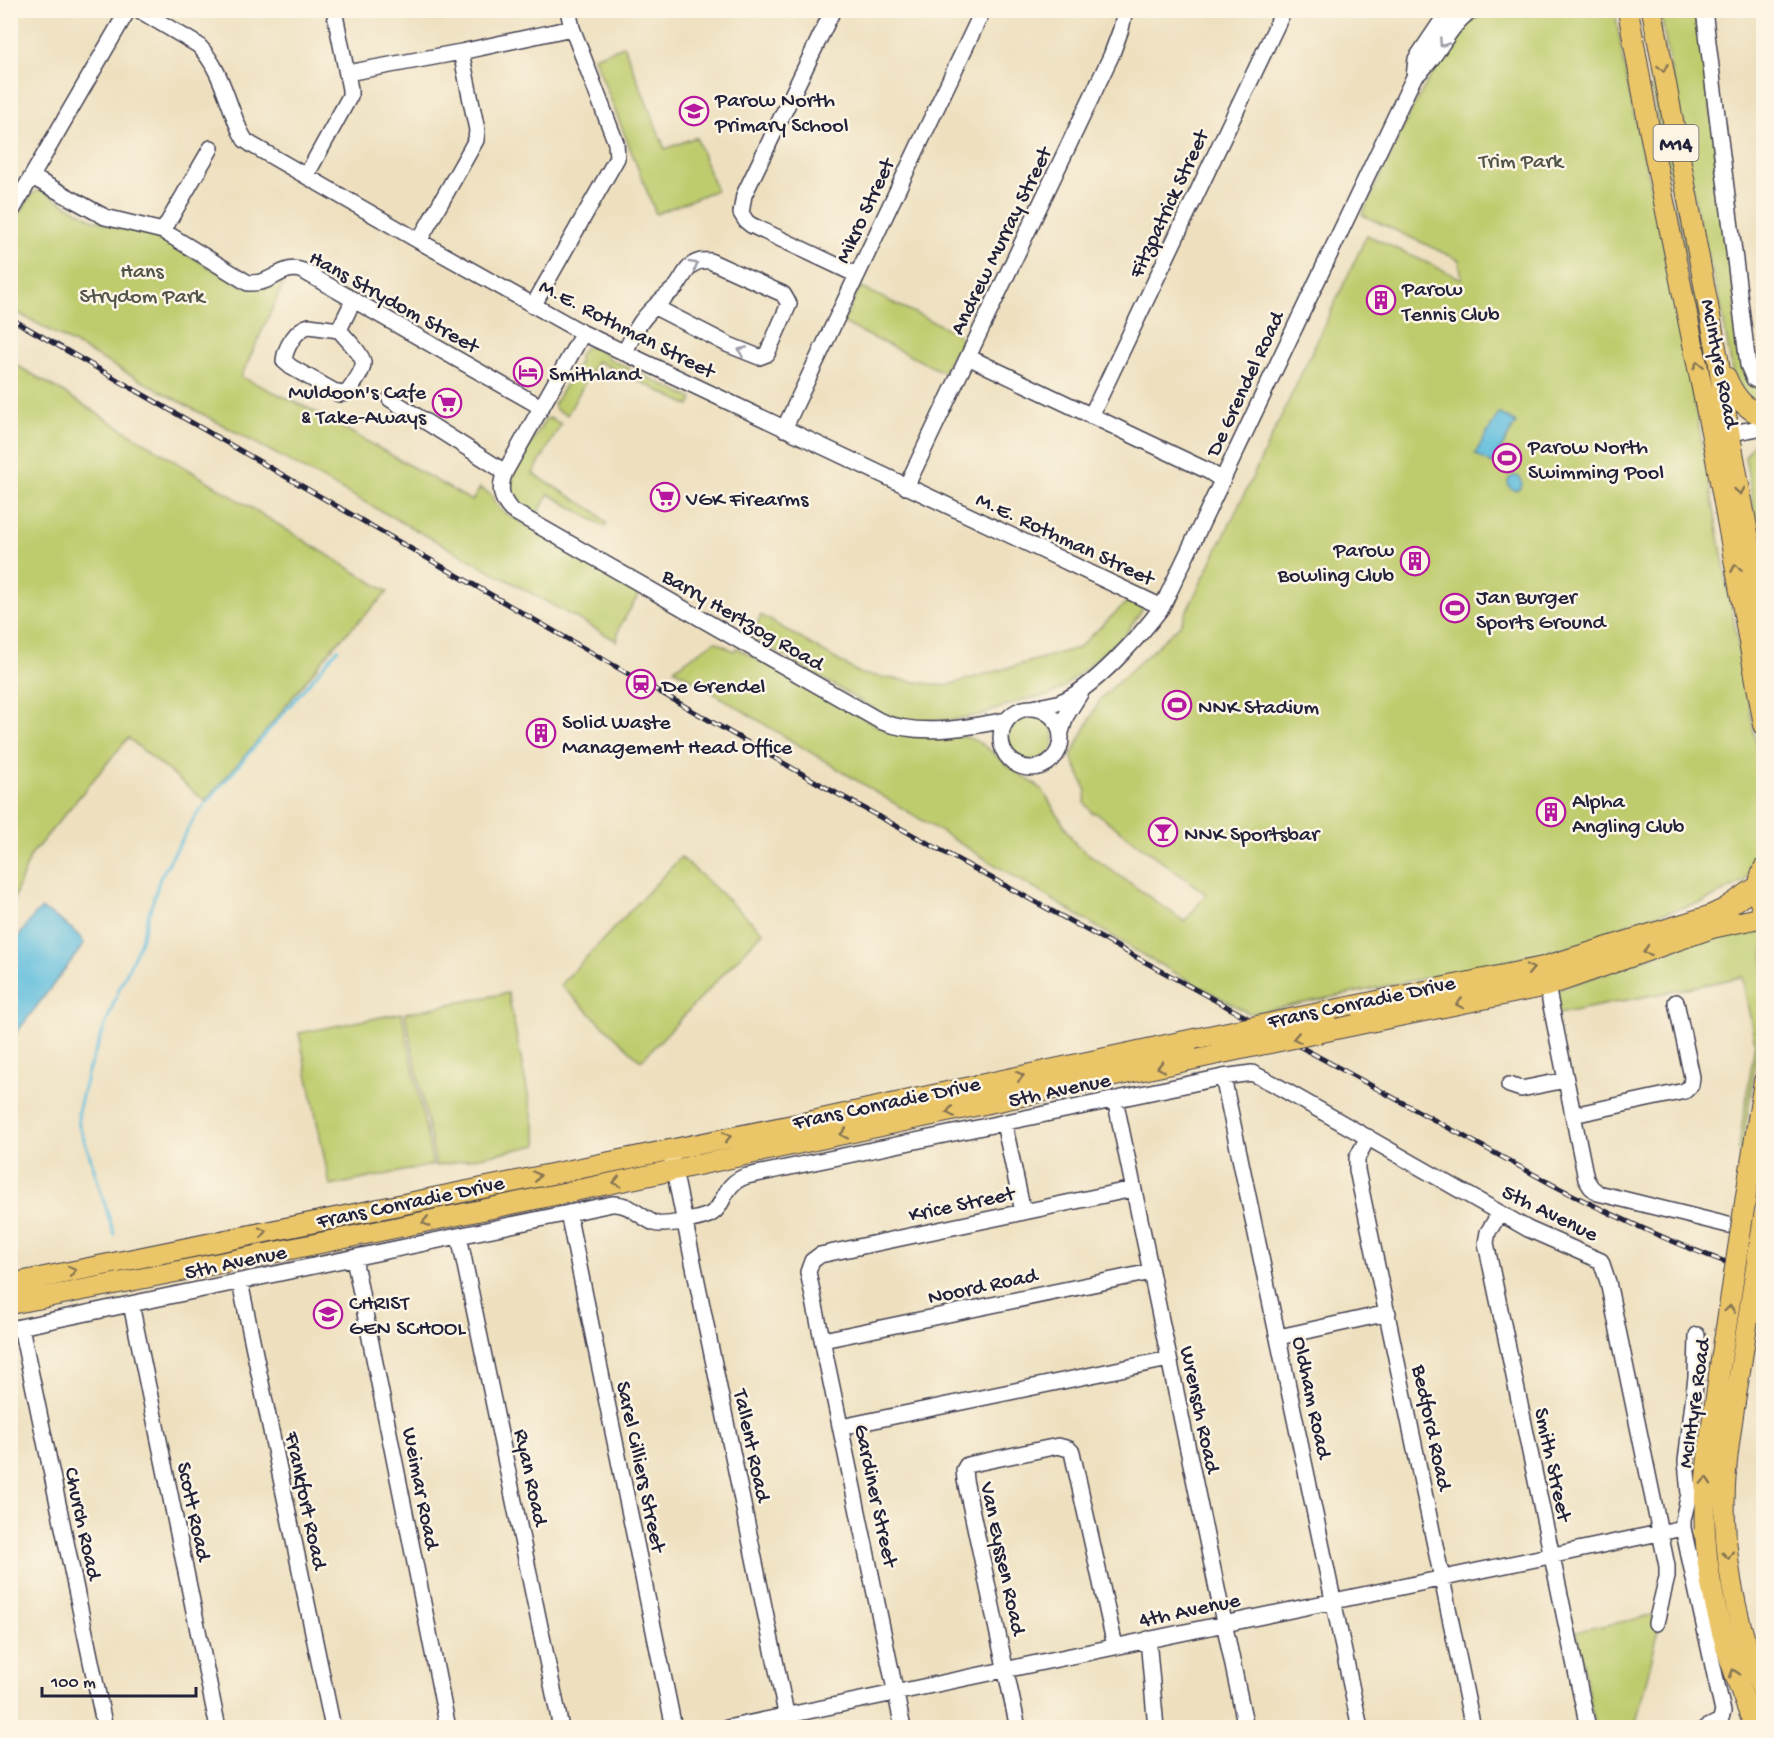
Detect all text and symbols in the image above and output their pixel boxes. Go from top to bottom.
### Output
one-way arrow [1439,36,1450,47]
one-way arrow [1656,63,1669,73]
place label: Parow North Primary School [714,89,849,140]
school or university icon: Parow North Primary School [678,95,710,127]
street label: Fitzpatrick Street [1125,125,1217,284]
road number: M14 [1654,125,1698,161]
street label: Andrew Murray Street [946,142,1060,340]
park label: Trim Park [1477,150,1565,176]
street label: Mikro Street [831,153,903,268]
street label: Hans Strydom Street [304,246,484,362]
park label: Hans Strydom Park [80,260,207,311]
one-way arrow [688,261,698,273]
street label: M.E. Rothman Street [534,275,720,387]
place label: Parow Tennis Club [1400,278,1500,329]
building icon: Parow Tennis Club [1365,284,1397,316]
street label: McIntyre Road [1693,297,1744,432]
street label: De Grendel Road [1201,306,1292,463]
one-way arrow [737,346,748,358]
hotel icon: Smithland [512,356,544,388]
one-way arrow [1692,361,1705,371]
place label: Smithland [549,363,643,389]
place label: Muldoon's Cafe & Take-Aways [288,381,427,432]
supermarket icon: Muldoon's Cafe & Take-Aways [431,387,463,419]
place label: Parow North Swimming Pool [1527,436,1664,487]
sports icon: Parow North Swimming Pool [1491,442,1523,474]
supermarket icon: VGK Firearms [649,481,681,513]
one-way arrow [1733,486,1746,496]
place label: VGK Firearms [685,488,809,514]
street label: M.E. Rothman Street [971,488,1159,594]
place label: Parow Bowling Club [1277,539,1394,590]
building icon: Parow Bowling Club [1399,545,1431,577]
one-way arrow [1730,563,1743,573]
street label: Barry Hertzog Road [656,564,829,679]
place label: Jan Burger Sports Ground [1476,586,1607,637]
sports icon: Jan Burger Sports Ground [1439,592,1471,624]
station icon: De Grendel [625,668,657,700]
place label: De Grendel [660,675,766,701]
sports icon: NNK Stadium [1161,689,1193,721]
place label: NNK Stadium [1198,696,1319,722]
place label: Solid Waste Management Head Office [562,711,793,762]
building icon: Solid Waste Management Head Office [525,717,557,749]
place label: Alpha Angling Club [1572,790,1685,841]
building icon: Alpha Angling Club [1535,796,1567,828]
bar icon: NNK Sportsbar [1147,816,1179,848]
place label: NNK Sportsbar [1184,823,1321,849]
one-way arrow [1642,944,1653,957]
one-way arrow [1525,964,1535,977]
street label: Frans Conradie Drive [1265,971,1459,1037]
one-way arrow [1455,997,1465,1010]
one-way arrow [1293,1030,1303,1043]
one-way arrow [1156,1059,1166,1072]
street label: 5th Avenue [1006,1068,1114,1115]
one-way arrow [1015,1070,1025,1083]
street label: Frans Conradie Drive [790,1072,984,1138]
one-way arrow [945,1104,955,1117]
one-way arrow [839,1127,849,1140]
one-way arrow [722,1132,732,1145]
one-way arrow [531,1170,541,1183]
street label: Frans Conradie Drive [314,1171,508,1237]
one-way arrow [613,1175,623,1188]
street label: 5th Avenue [1497,1180,1602,1249]
street label: Krice Street [907,1182,1019,1230]
one-way arrow [422,1214,432,1227]
one-way arrow [258,1226,268,1239]
street label: 5th Avenue [182,1240,290,1287]
street label: Noord Road [926,1263,1042,1312]
one-way arrow [67,1265,77,1278]
place label: CHRIST GEN SCHOOL [349,1292,466,1343]
school or university icon: CHRIST GEN SCHOOL [312,1298,344,1330]
one-way arrow [1723,1304,1735,1314]
street label: Oldham Road [1284,1335,1336,1463]
street label: McIntyre Road [1674,1335,1718,1470]
street label: Wrensch Road [1172,1344,1225,1478]
street label: Bedford Road [1404,1362,1457,1495]
street label: Sarel Cilliers Street [608,1379,670,1557]
street label: Tallent Road [725,1385,775,1507]
street label: Smith Street [1526,1406,1576,1526]
street label: Gardiner Street [846,1422,902,1571]
street label: Weimar Road [395,1426,444,1554]
street label: Ryan Road [506,1427,552,1531]
street label: Frankfort Road [277,1429,332,1574]
street label: Scott Road [169,1460,216,1566]
street label: Church Road [56,1465,106,1585]
one-way arrow [1699,1477,1712,1486]
street label: Van Eyssen Road [972,1479,1030,1640]
one-way arrow [1721,1550,1733,1559]
street label: 4th Avenue [1137,1588,1243,1635]
scale bar [42,1660,196,1698]
one-way arrow [1729,1668,1741,1679]
text: 100 m [50,1673,96,1694]

